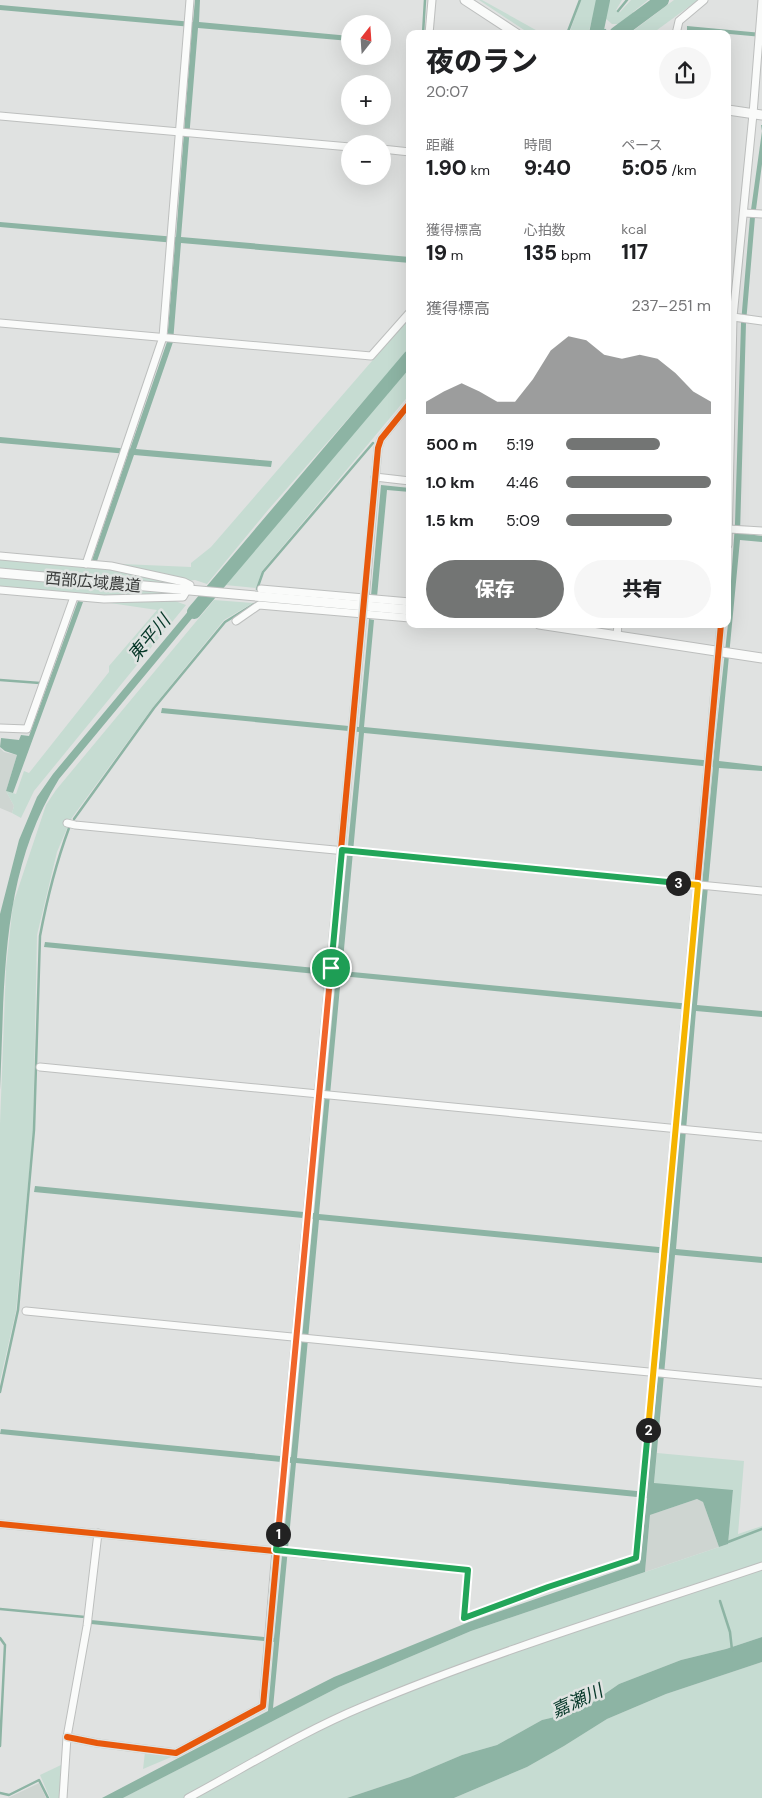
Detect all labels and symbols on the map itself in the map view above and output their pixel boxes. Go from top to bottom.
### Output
north arrow [341,15,391,65]
street label: 西部広域農道 [44,567,142,597]
water label: 東平川 [122,608,177,666]
pin: 3 [666,870,690,896]
pin [310,947,352,989]
pin: 2 [636,1418,660,1442]
pin: 1 [266,1522,290,1546]
water label: 嘉瀬川 [547,1678,608,1723]

